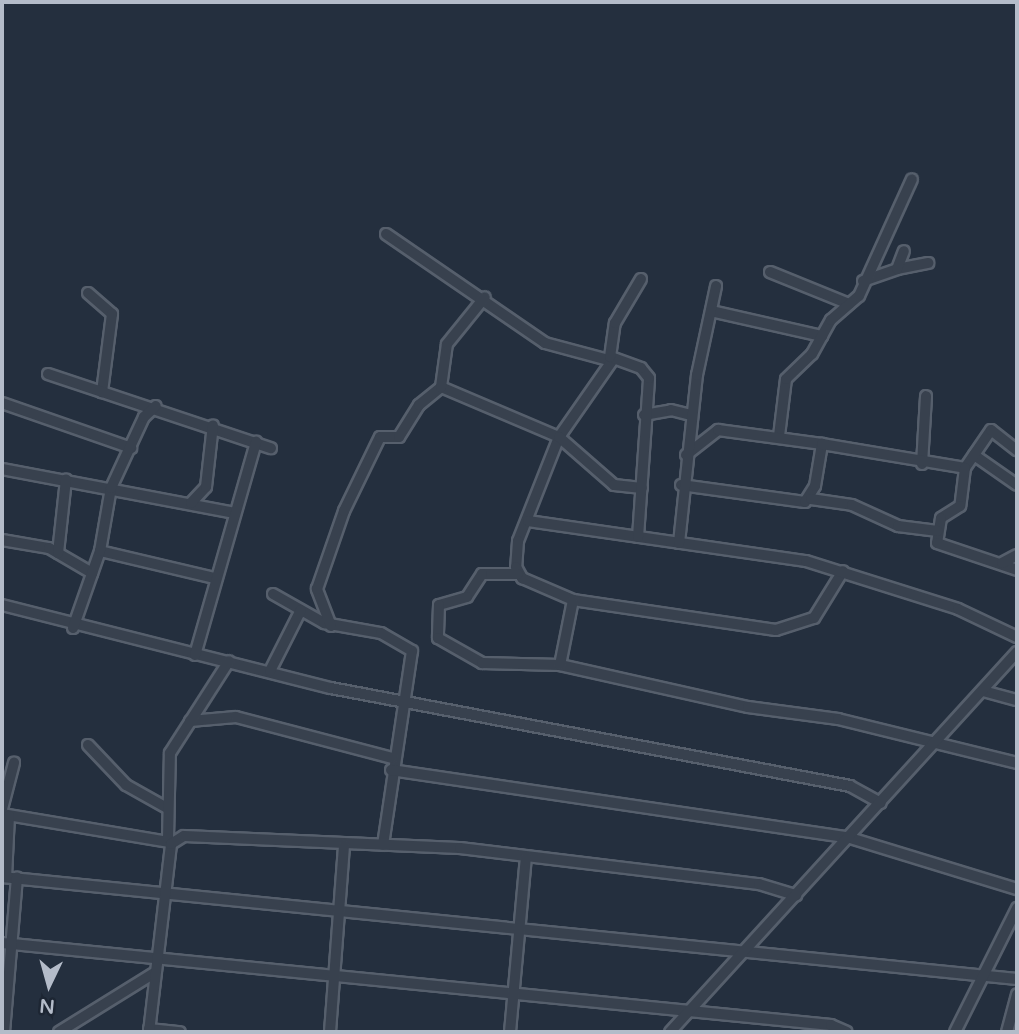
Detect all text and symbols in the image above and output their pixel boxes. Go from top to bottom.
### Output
north arrow [14,950,84,1020]
text: N [39,994,56,1018]

